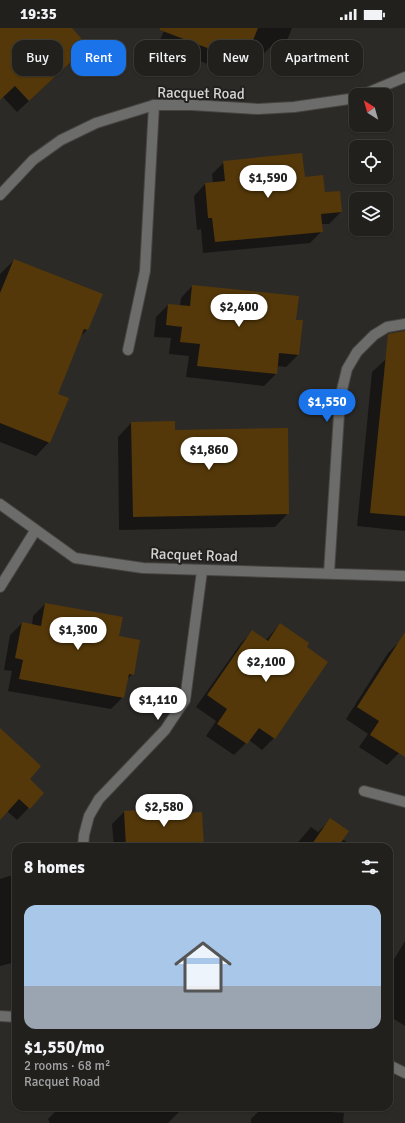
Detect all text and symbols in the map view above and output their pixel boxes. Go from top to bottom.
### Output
text: 19:35 [20,5,57,23]
chip: Buy [12,40,63,76]
chip: Rent [71,40,126,76]
chip: Filters [134,40,200,76]
chip: New [208,40,263,76]
chip: Apartment [271,40,363,76]
street label: Racquet Road [157,83,245,103]
north arrow [349,88,393,132]
map controls [349,88,393,236]
button: locate [349,140,393,184]
pin: $1,590 [235,165,301,199]
text: $1,590 [249,170,287,186]
button: layers [349,192,393,236]
pin: $2,400 [206,294,272,328]
text: $2,400 [220,299,258,315]
pin: $1,550 [294,389,360,423]
text: $1,550 [308,394,346,410]
pin: $1,860 [176,437,242,471]
text: $1,860 [190,442,228,458]
street label: Racquet Road [150,544,238,566]
pin: $1,300 [45,617,111,651]
text: $1,300 [59,622,97,638]
pin: $2,100 [233,649,299,683]
text: $2,100 [247,654,285,670]
pin: $1,110 [125,687,191,721]
text: $1,110 [139,692,177,708]
pin: $2,580 [131,794,197,828]
text: $2,580 [145,799,183,815]
icon: filters [359,856,381,878]
text: 8 homes [24,857,85,878]
icon: home [167,931,239,1003]
text: $1,550/mo [24,1037,104,1058]
text: 2 rooms · 68 m² [24,1058,110,1074]
text: Racquet Road [24,1074,100,1090]

